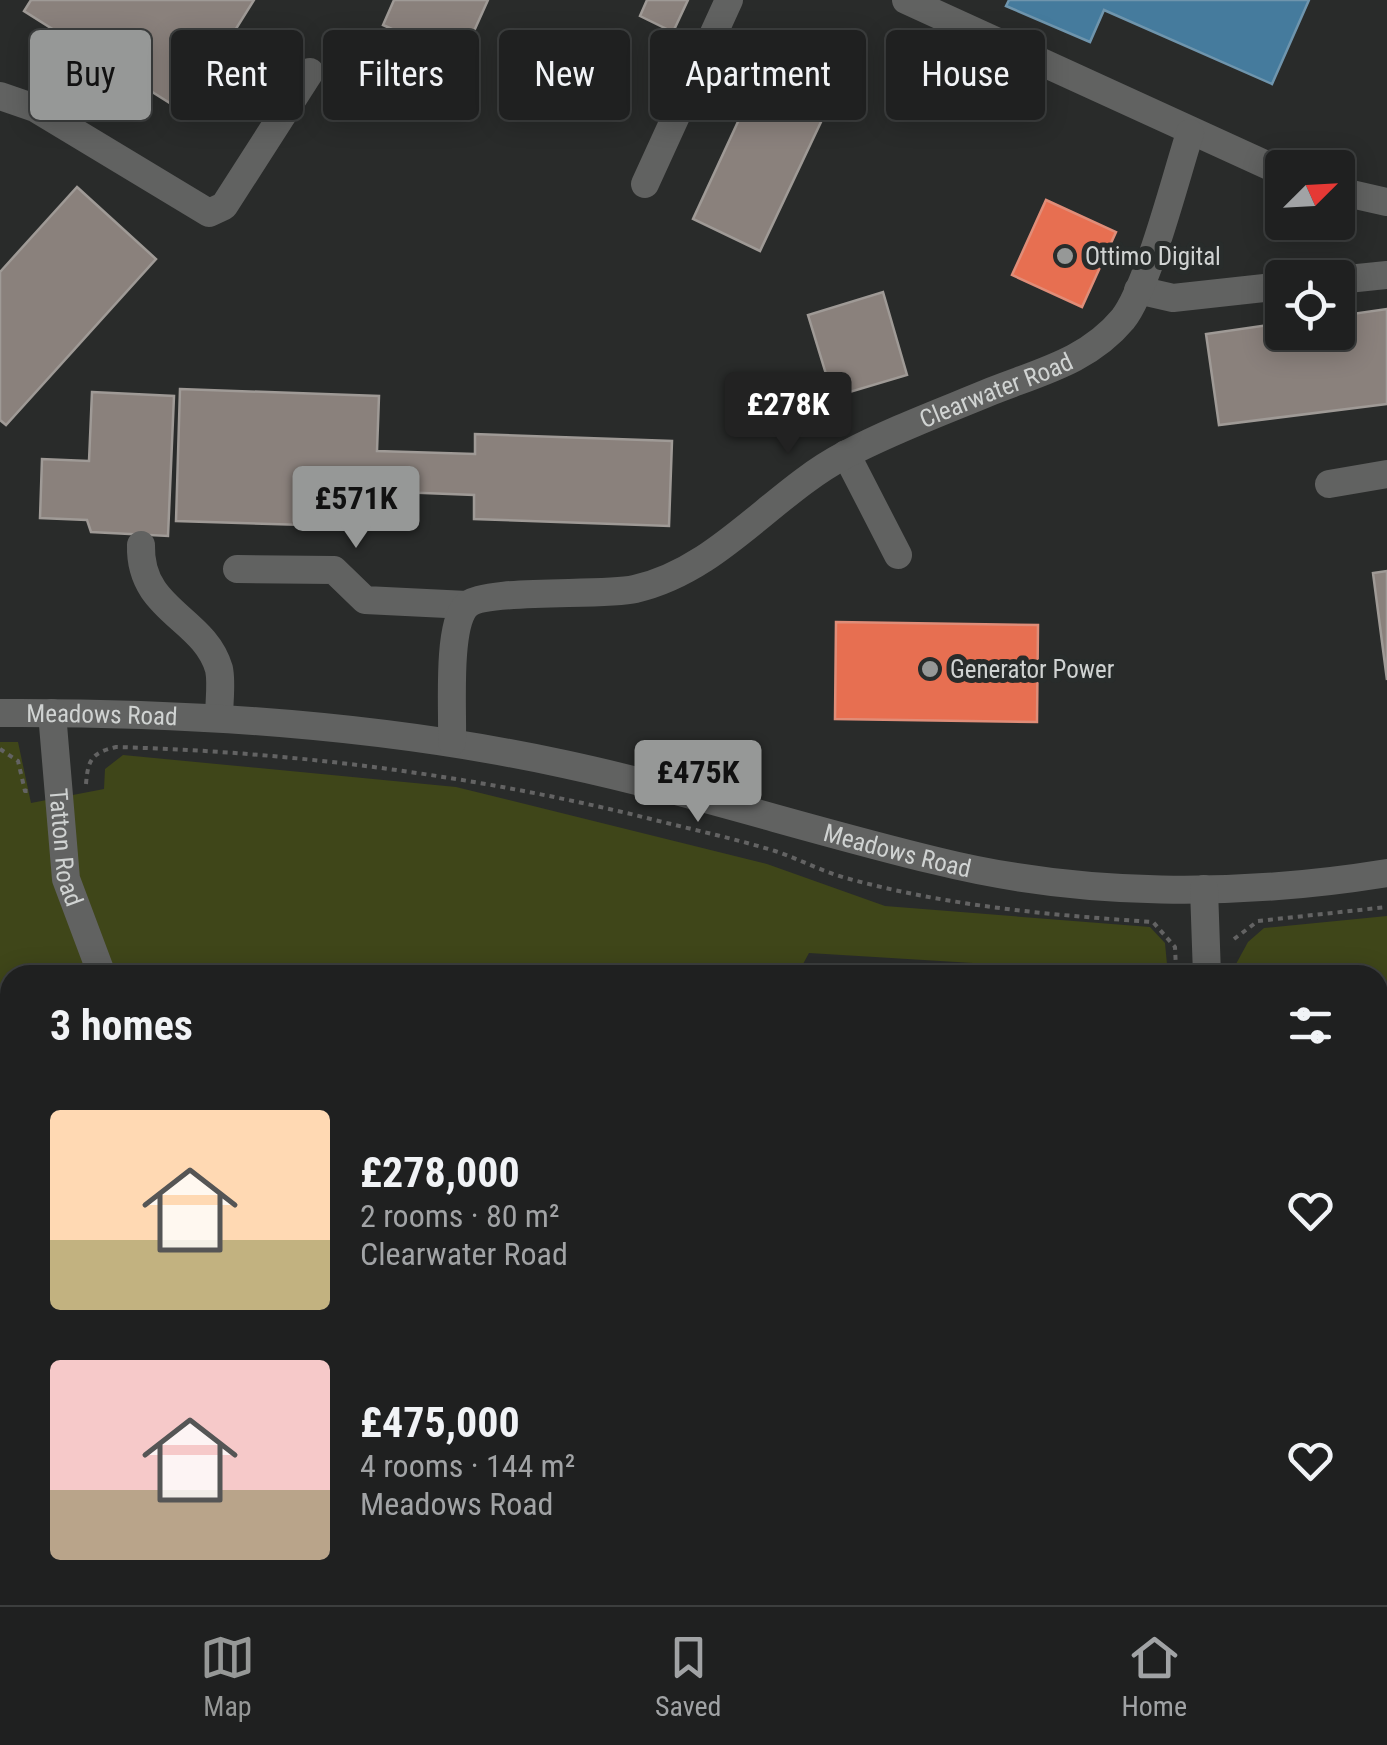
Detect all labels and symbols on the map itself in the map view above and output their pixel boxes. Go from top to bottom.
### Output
north arrow [1265,150,1355,240]
place label: Ottimo Digital [1085,242,1221,271]
marker: Ottimo Digital [1054,245,1076,267]
street label: Clearwater Road [915,347,1078,434]
pin: £278K [718,372,858,457]
pin: £571K [286,466,426,551]
place label: Generator Power [950,655,1115,684]
marker: Generator Power [919,658,941,680]
street label: Meadows Road [26,699,178,731]
pin: £475K [628,740,768,825]
street label: Tatton Road [43,787,89,910]
street label: Meadows Road [820,818,974,883]

